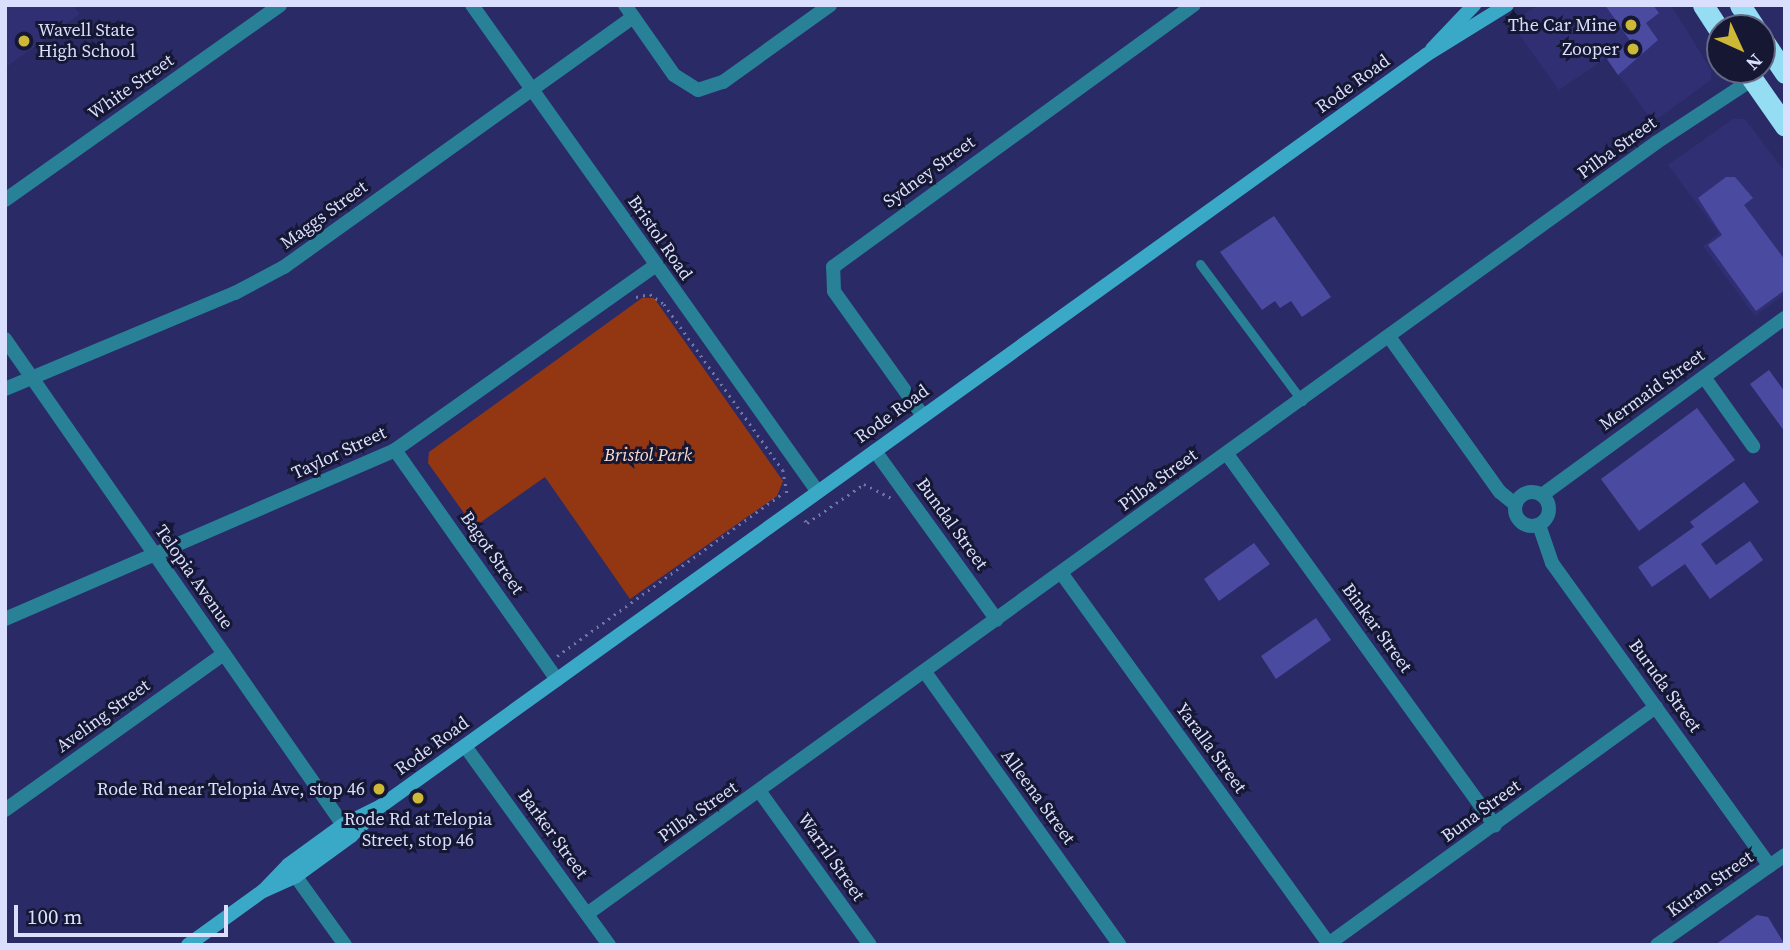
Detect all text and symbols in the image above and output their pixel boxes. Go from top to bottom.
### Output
place label: The Car Mine [1508,14,1617,36]
north arrow [1706,14,1776,84]
marker: The Car Mine [1623,17,1639,33]
place label: Wavell State High School [38,20,135,62]
marker: Wavell State High School [16,33,32,49]
place label: Zooper [1562,38,1619,60]
marker: Zooper [1625,41,1641,57]
text: N [1740,48,1769,77]
street label: White Street [84,50,178,124]
street label: Rode Road [1312,50,1394,118]
street label: Pilba Street [1574,112,1660,184]
street label: Sydney Street [879,132,979,212]
street label: Maggs Street [276,176,372,254]
street label: Bristol Road [623,192,697,284]
street label: Mermaid Street [1595,345,1709,435]
street label: Rode Road [851,380,933,448]
street label: Taylor Street [288,422,390,484]
park label: Bristol Park [604,444,692,466]
street label: Pilba Street [1115,444,1201,516]
street label: Bundal Street [912,474,992,574]
street label: Bagot Street [456,508,528,598]
street label: Telopia Avenue [150,521,238,633]
street label: Binkar Street [1337,579,1417,677]
street label: Buruda Street [1624,635,1706,737]
street label: Aveling Street [52,675,154,757]
street label: Yaralla Street [1171,699,1251,797]
street label: Rode Road [391,712,473,780]
street label: Alleena Street [996,745,1080,849]
street label: Buna Street [1437,775,1525,847]
street label: Pilba Street [654,777,742,847]
place label: Rode Rd near Telopia Ave, stop 46 [96,778,365,800]
marker: Rode Rd near Telopia Ave, stop 46 [371,781,387,797]
street label: Barker Street [513,785,593,883]
marker: Rode Rd at Telopia Street, stop 46 [410,790,426,806]
place label: Rode Rd at Telopia Street, stop 46 [344,809,492,852]
street label: Warril Street [793,809,869,905]
street label: Kuran Street [1663,846,1757,922]
scale bar [18,890,231,934]
text: 100 m [27,902,82,931]

